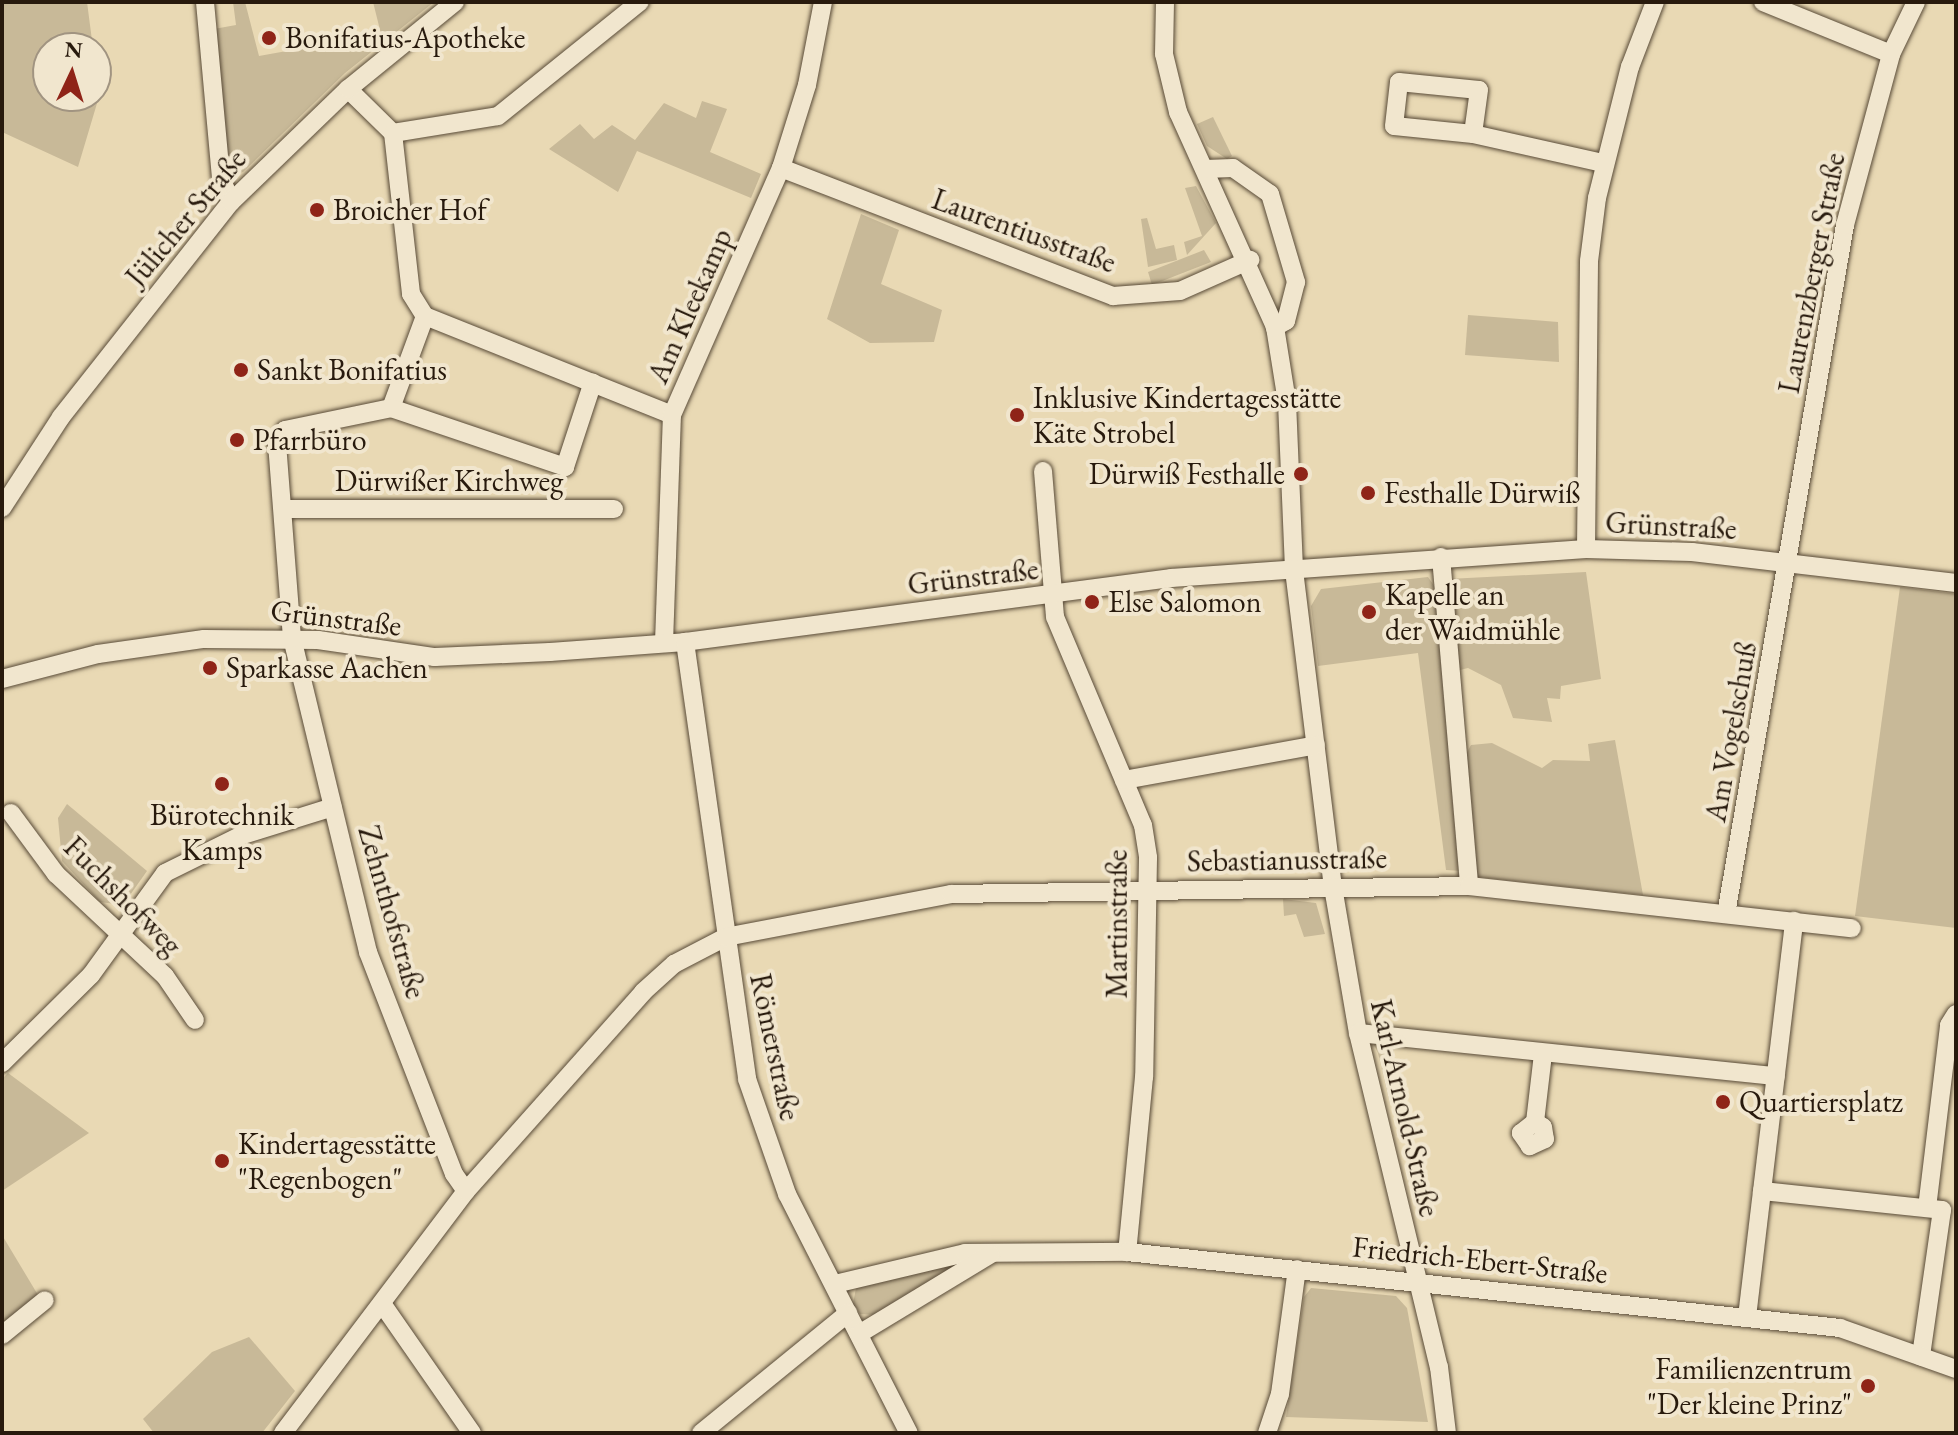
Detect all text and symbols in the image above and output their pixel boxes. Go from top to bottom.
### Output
place label: Bonifatius-Apotheke [285,20,525,56]
marker: Bonifatius-Apotheke [260,29,278,47]
north arrow [32,32,112,112]
text: N [64,34,83,65]
street label: Jülicher Straße [118,142,254,294]
street label: Laurenzberger Straße [1771,150,1853,396]
street label: Laurentiusstraße [927,181,1121,281]
place label: Broicher Hof [333,192,487,228]
marker: Broicher Hof [308,201,326,219]
street label: Am Kleekamp [640,223,740,389]
place label: Sankt Bonifatius [257,352,447,388]
marker: Sankt Bonifatius [232,361,250,379]
place label: Inklusive Kindertagesstätte Käte Strobel [1033,380,1341,450]
marker: Inklusive Kindertagesstätte Käte Strobel [1008,406,1026,424]
place label: Pfarrbüro [253,422,366,458]
marker: Pfarrbüro [228,431,246,449]
place label: Dürwiß Festhalle [1089,456,1285,492]
street label: Dürwißer Kirchweg [335,463,563,499]
marker: Dürwiß Festhalle [1292,465,1310,483]
place label: Festhalle Dürwiß [1384,475,1580,511]
marker: Festhalle Dürwiß [1359,484,1377,502]
street label: Grünstraße [1604,505,1738,547]
street label: Grünstraße [906,551,1040,603]
place label: Kapelle an der Waidmühle [1385,577,1560,648]
place label: Else Salomon [1108,584,1262,620]
street label: Grünstraße [269,592,403,644]
marker: Else Salomon [1083,593,1101,611]
marker: Kapelle an der Waidmühle [1360,603,1378,621]
street label: Am Vogelschuß [1697,639,1765,825]
place label: Sparkasse Aachen [226,650,428,686]
marker: Sparkasse Aachen [201,659,219,677]
marker: Bürotechnik Kamps [213,775,231,793]
place label: Bürotechnik Kamps [150,797,294,868]
street label: Zehnthofstraße [350,821,434,1003]
street label: Fuchshofweg [56,829,190,963]
street label: Sebastianusstraße [1187,840,1387,880]
street label: Martinstraße [1099,850,1135,998]
street label: Römerstraße [742,970,808,1124]
street label: Karl-Arnold-Straße [1363,996,1447,1220]
place label: Quartiersplatz [1739,1084,1903,1120]
marker: Quartiersplatz [1714,1093,1732,1111]
place label: Kindertagesstätte "Regenbogen" [238,1126,436,1196]
marker: Kindertagesstätte "Regenbogen" [213,1152,231,1170]
street label: Friedrich-Ebert-Straße [1351,1229,1609,1291]
place label: Familienzentrum "Der kleine Prinz" [1647,1351,1852,1422]
marker: Familienzentrum "Der kleine Prinz" [1859,1377,1877,1395]

